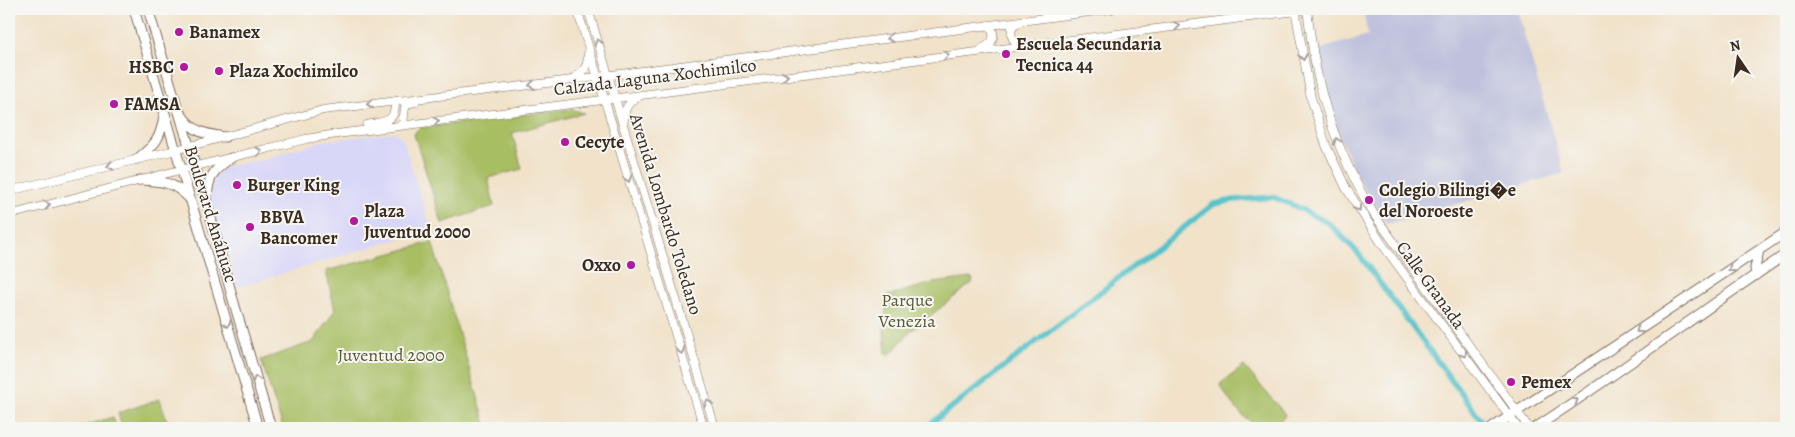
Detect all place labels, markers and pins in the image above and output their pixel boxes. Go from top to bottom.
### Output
place label: Banamex [189,20,260,44]
marker: Banamex [173,26,185,38]
place label: Escuela Secundaria Tecnica 44 [1016,32,1162,77]
marker: Escuela Secundaria Tecnica 44 [1000,48,1012,60]
place label: HSBC [128,55,174,79]
place label: Plaza Xochimilco [229,59,358,83]
marker: HSBC [178,61,190,73]
marker: Plaza Xochimilco [213,65,225,77]
place label: FAMSA [124,92,181,116]
marker: FAMSA [108,98,120,110]
place label: Cecyte [575,130,625,154]
marker: Cecyte [559,136,571,148]
place label: Burger King [247,173,341,197]
place label: Colegio Bilingi�e del Noroeste [1379,178,1516,223]
marker: Burger King [231,179,243,191]
marker: Colegio Bilingi�e del Noroeste [1363,194,1375,206]
place label: Plaza Juventud 2000 [364,199,470,244]
place label: BBVA Bancomer [260,205,338,250]
marker: Plaza Juventud 2000 [348,215,360,227]
marker: BBVA Bancomer [244,221,256,233]
place label: Oxxo [582,253,621,277]
marker: Oxxo [625,259,637,271]
place label: Pemex [1521,370,1571,394]
marker: Pemex [1505,376,1517,388]

